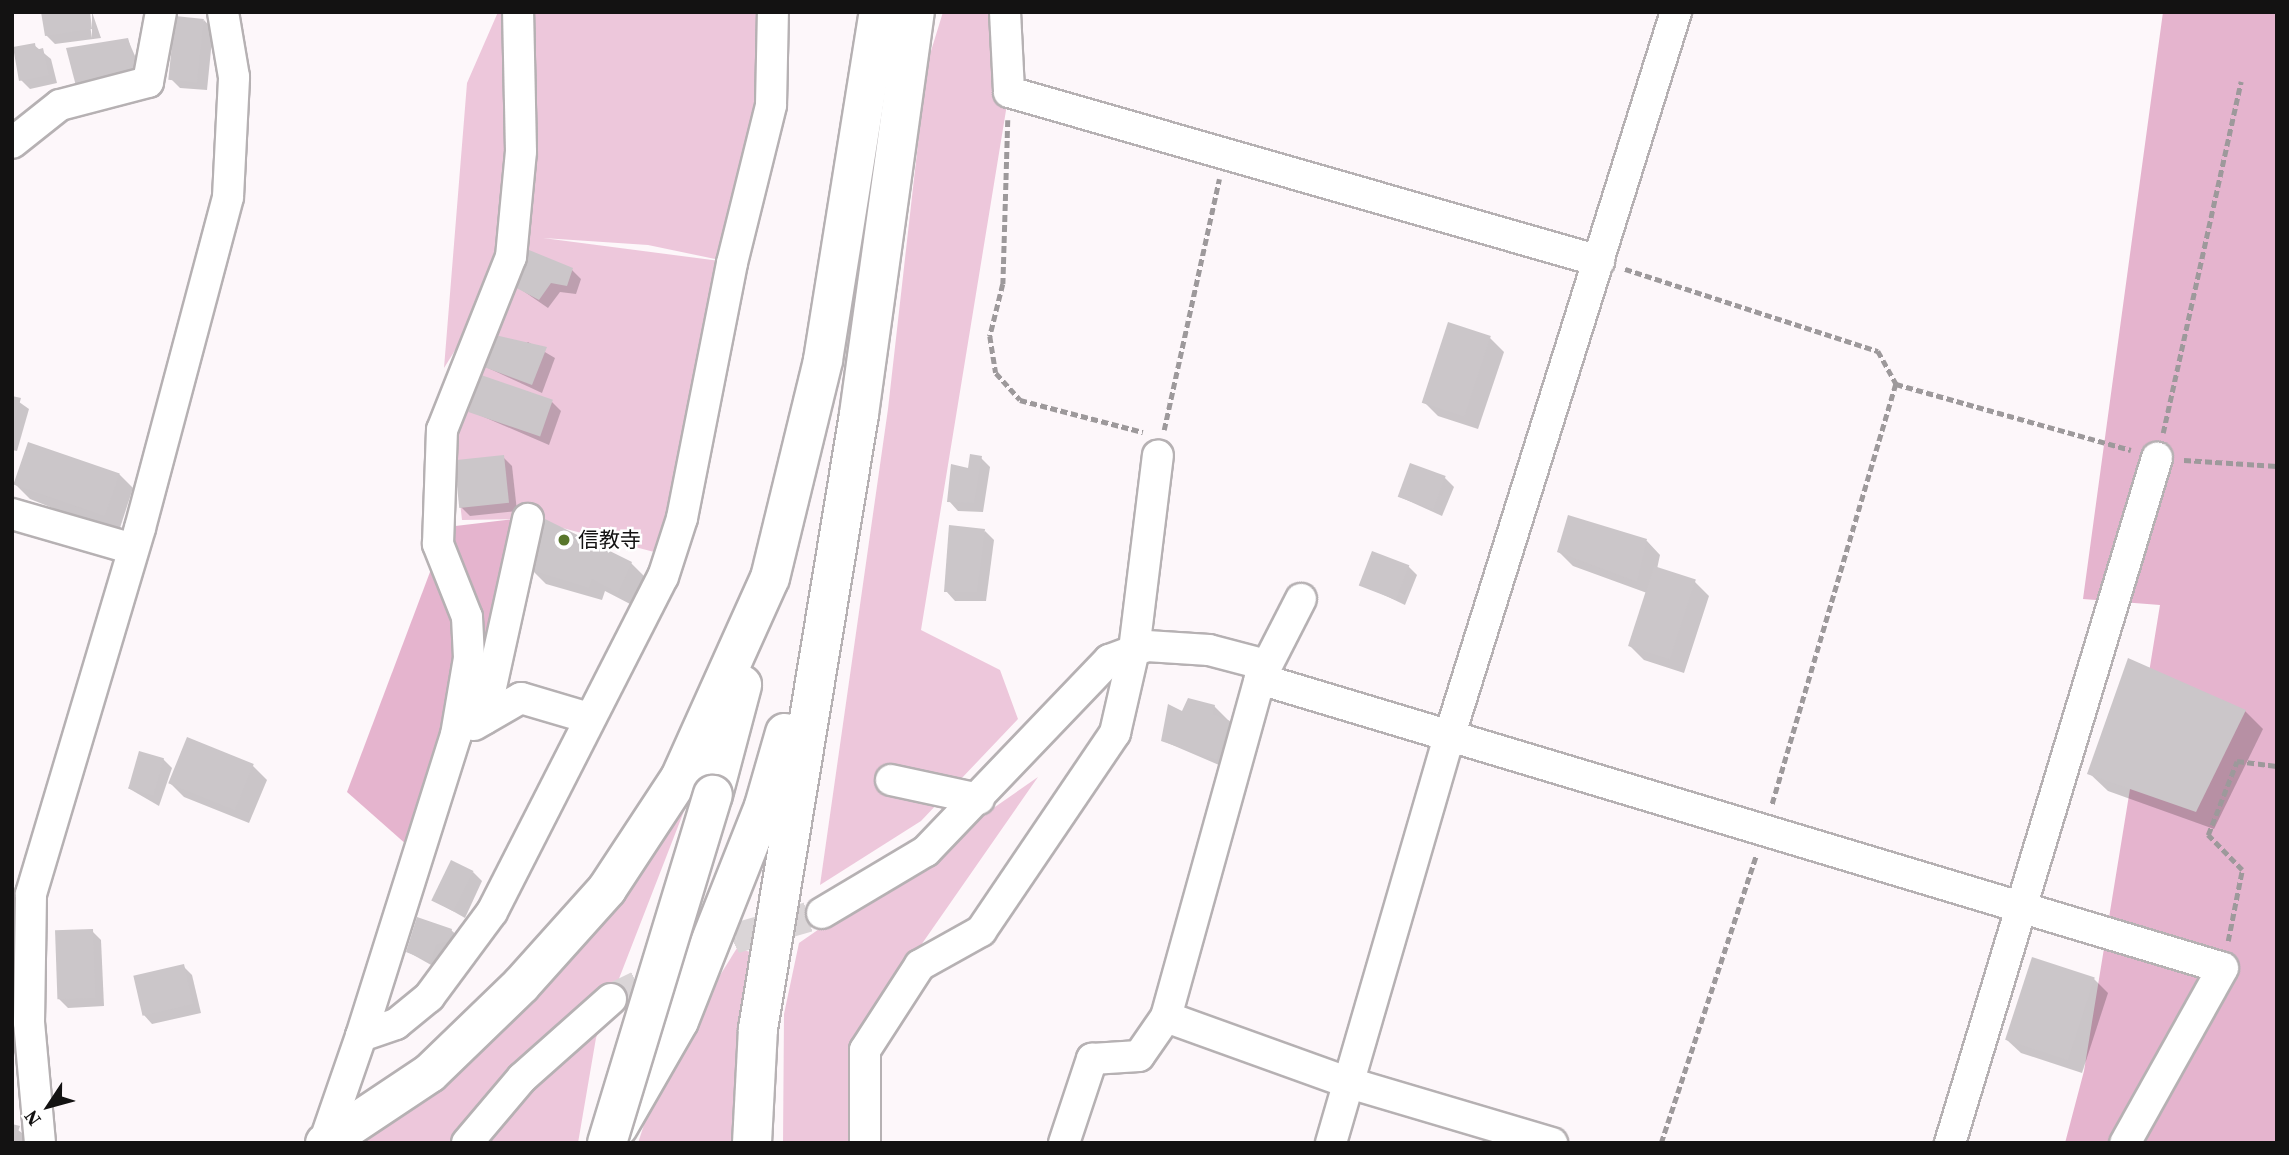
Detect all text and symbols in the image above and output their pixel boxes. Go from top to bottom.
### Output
place label: 信教寺 [578,527,641,553]
marker: 信教寺 [556,532,572,548]
north arrow [14,1071,84,1141]
text: N [17,1105,47,1132]

